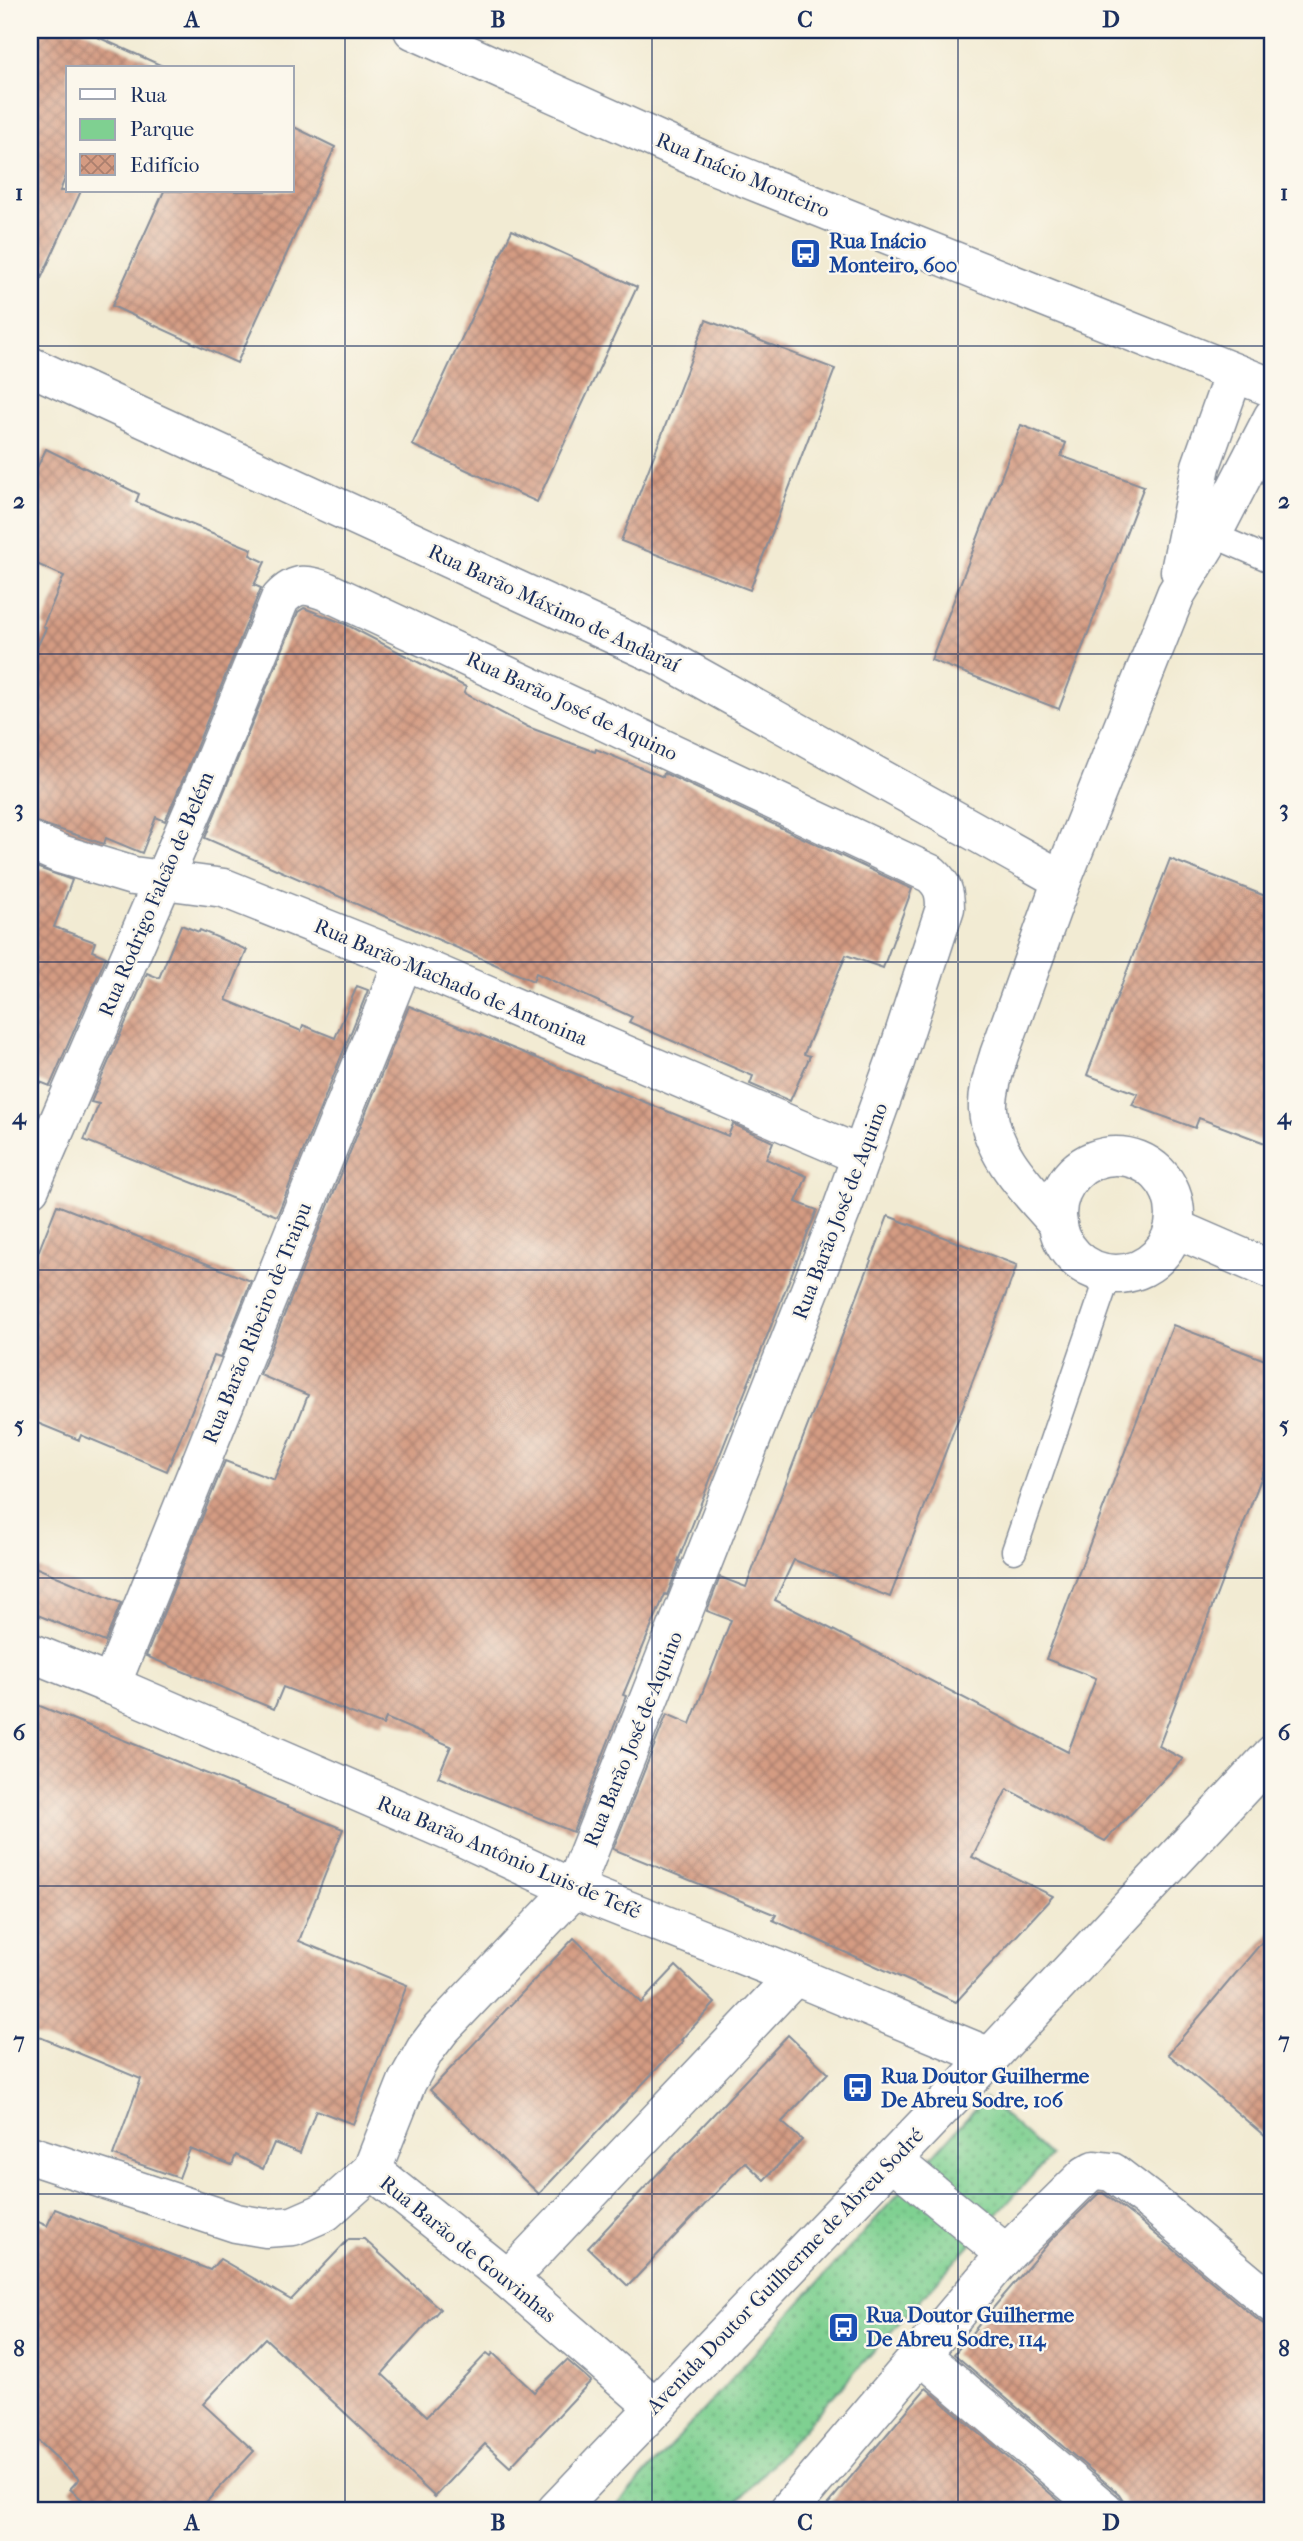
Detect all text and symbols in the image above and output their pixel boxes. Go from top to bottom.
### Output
text: A [183,6,201,33]
text: B [491,6,506,33]
text: C [797,6,813,33]
text: D [1102,6,1120,33]
legend [66,66,294,192]
text: Rua [130,83,167,107]
text: Parque [130,117,194,141]
street label: Rua Inácio Monteiro [652,127,834,223]
text: Edifício [130,153,199,177]
text: 1 [15,179,23,206]
text: 1 [1280,179,1288,206]
place label: Rua Inácio Monteiro, 600 [828,229,957,277]
bus stop icon: Rua Inácio Monteiro, 600 [789,236,823,270]
text: 2 [13,487,25,514]
text: 2 [1278,487,1290,514]
street label: Rua Barão Máximo de Andaraí [424,539,684,677]
street label: Rua Barão José de Aquino [462,646,682,766]
street label: Rua Rodrigo Falcão de Belém [93,767,219,1020]
text: 3 [14,795,24,822]
text: 3 [1279,795,1289,822]
street label: Rua Barão Machado de Antonina [311,913,592,1051]
street label: Rua Barão José de Aquino [788,1099,892,1323]
text: 4 [11,1103,27,1130]
text: 4 [1276,1103,1292,1130]
street label: Rua Barão Ribeiro de Traipu [198,1199,316,1447]
text: 5 [14,1411,24,1438]
text: 5 [1279,1411,1289,1438]
street label: Rua Barão José de Aquino [579,1628,687,1850]
text: 6 [13,1719,26,1746]
text: 6 [1278,1719,1291,1746]
street label: Rua Barão Antônio Luis de Tefé [373,1790,645,1924]
text: 7 [12,2027,25,2054]
text: 7 [1277,2027,1290,2054]
place label: Rua Doutor Guilherme De Abreu Sodre, 106 [881,2064,1090,2112]
bus stop icon: Rua Doutor Guilherme De Abreu Sodre, 106 [841,2071,875,2105]
street label: Avenida Doutor Guilherme de Abreu Sodré [641,2123,928,2420]
street label: Rua Barão de Gouvinhas [375,2171,561,2328]
place label: Rua Doutor Guilherme De Abreu Sodre, 114 [866,2303,1075,2352]
bus stop icon: Rua Doutor Guilherme De Abreu Sodre, 114 [826,2310,860,2344]
text: 8 [13,2335,25,2362]
text: 8 [1278,2335,1290,2362]
text: A [183,2509,201,2536]
text: B [491,2509,506,2536]
text: C [797,2509,813,2536]
text: D [1102,2509,1120,2536]

